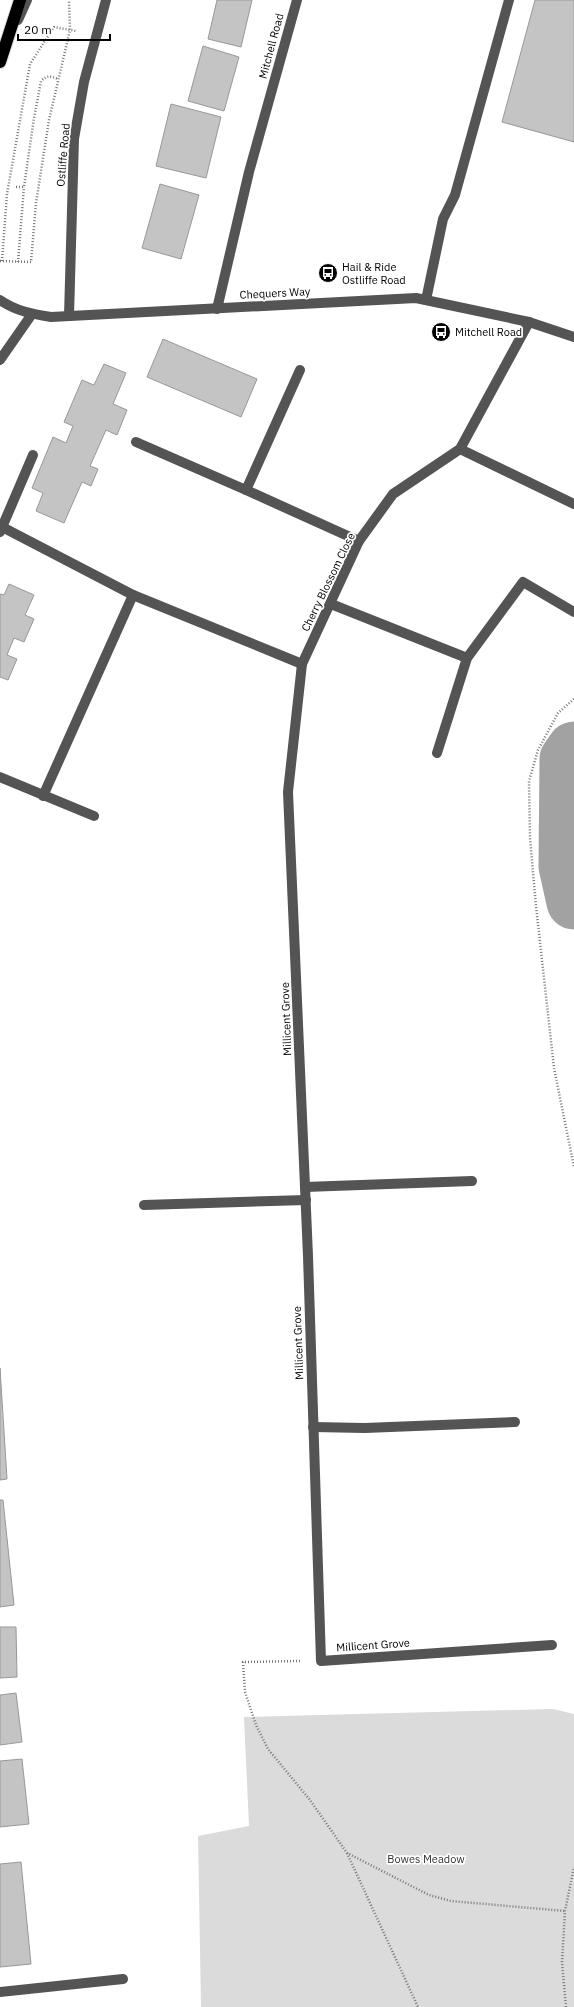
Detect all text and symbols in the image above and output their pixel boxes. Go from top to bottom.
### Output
street label: Mitchell Road [256,12,286,80]
scale bar [18,16,110,42]
text: 20 m [24,22,52,37]
street label: Ostliffe Road [53,123,73,187]
place label: Hail & Ride Ostliffe Road [342,260,406,287]
bus stop icon: Hail & Ride Ostliffe Road [317,262,339,284]
street label: Chequers Way [239,284,311,302]
bus stop icon: Mitchell Road [430,321,452,343]
place label: Mitchell Road [455,325,522,339]
street label: Cherry Blossom Close [298,530,358,634]
street label: Millicent Grove [278,982,294,1056]
street label: Millicent Grove [290,1306,306,1380]
street label: Millicent Grove [336,1635,410,1655]
park label: Bowes Meadow [387,1852,465,1866]

